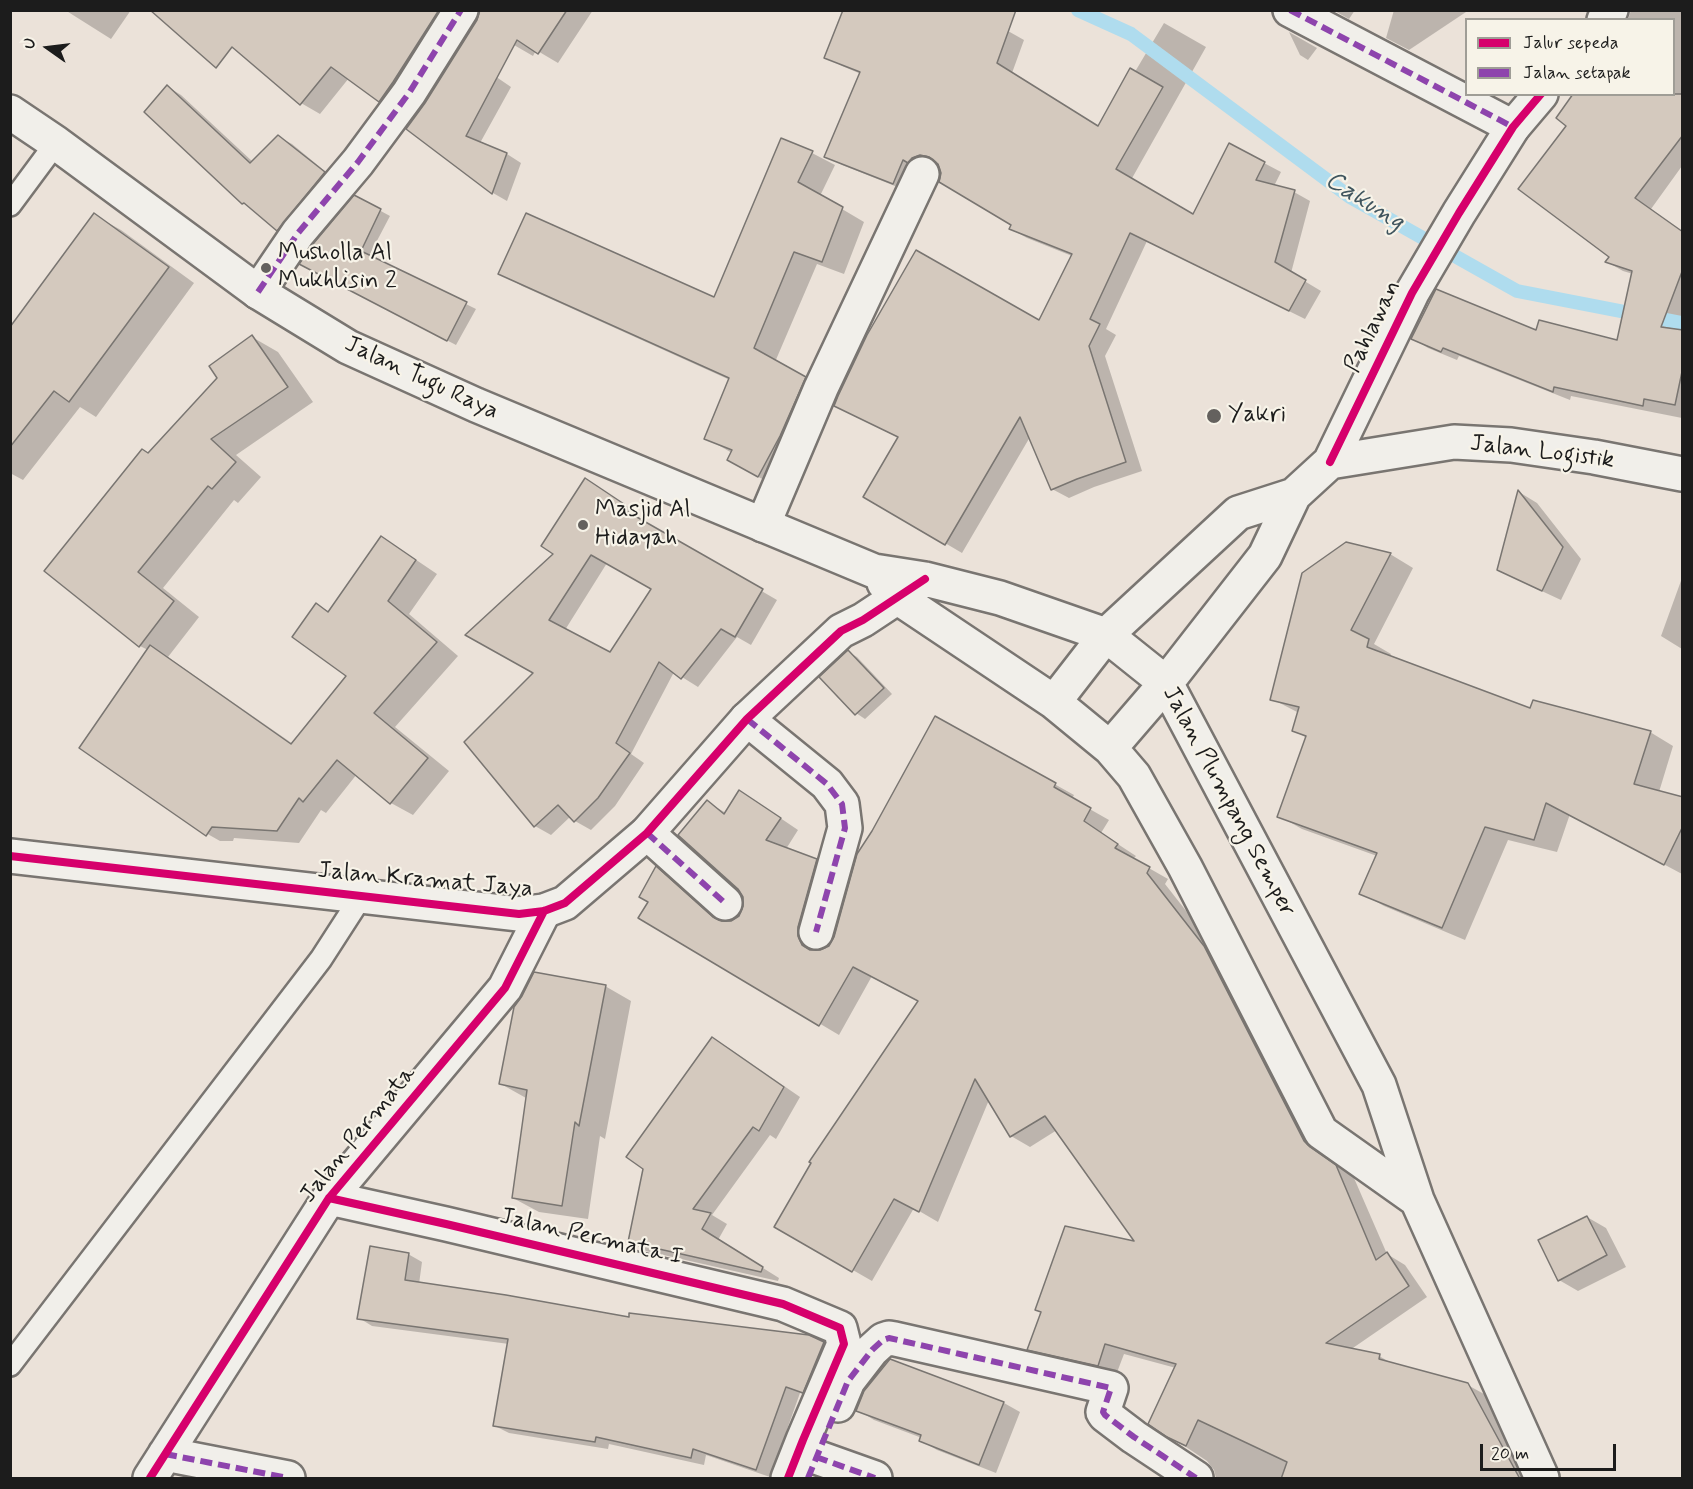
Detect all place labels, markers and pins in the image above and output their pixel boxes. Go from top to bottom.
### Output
place label: Musholla Al Mukhlisin 2 [278,240,397,296]
marker: Musholla Al Mukhlisin 2 [259,261,273,275]
place label: Yakri [1228,402,1286,430]
marker: Yakri [1205,407,1223,425]
place label: Masjid Al Hidayah [595,497,691,553]
marker: Masjid Al Hidayah [576,518,590,532]

